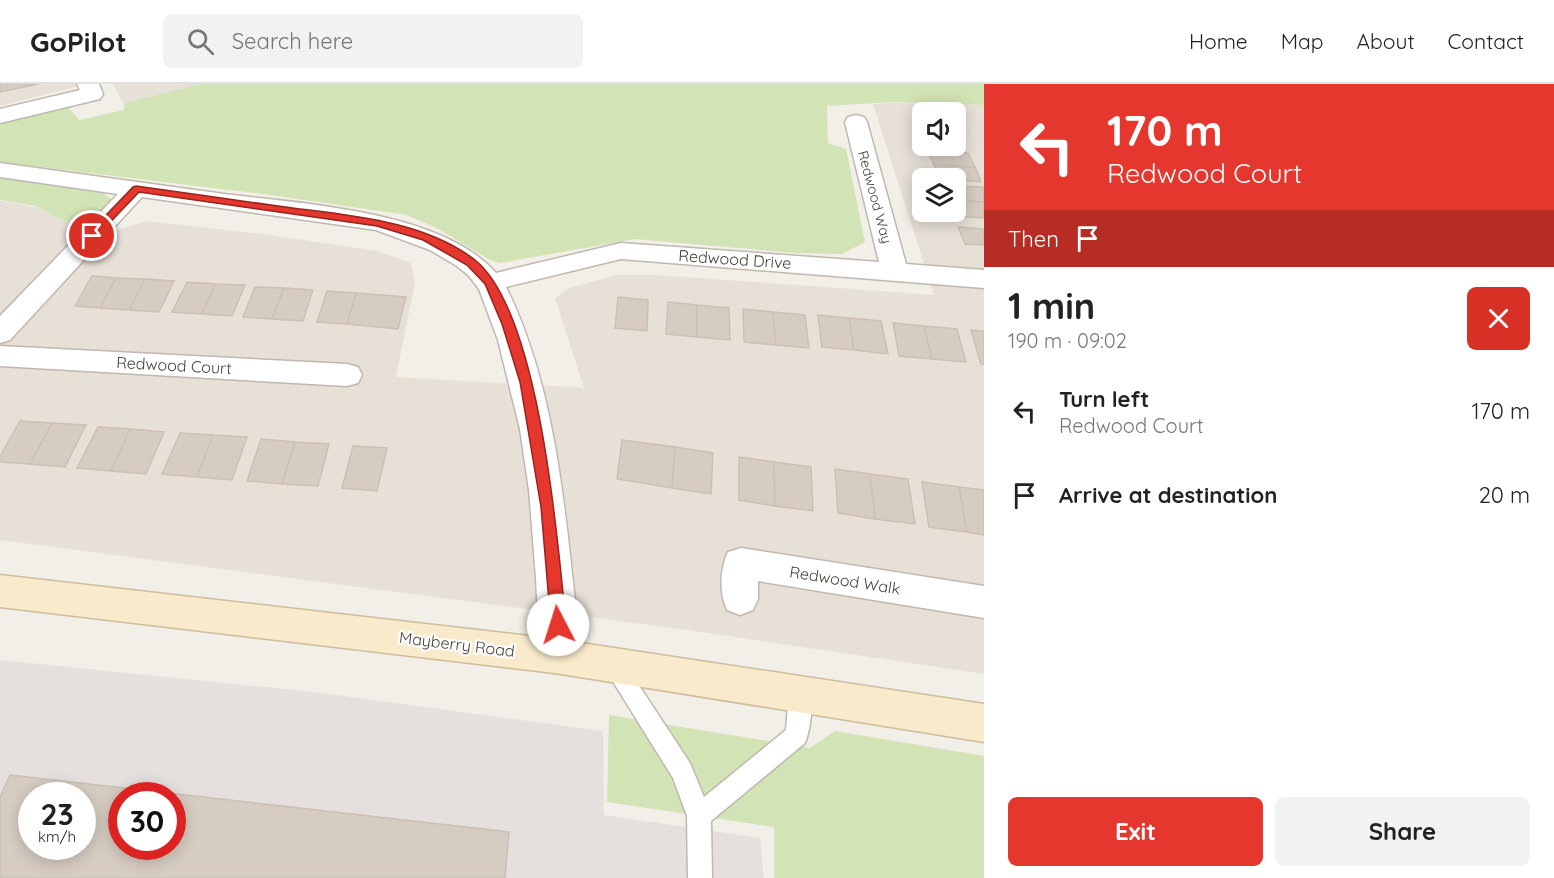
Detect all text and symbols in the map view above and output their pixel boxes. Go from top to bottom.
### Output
search box [163,14,583,68]
text: GoPilot [30,24,127,59]
icon: search [184,25,217,58]
text: Search here [232,27,353,55]
text: Home [1189,28,1248,54]
text: Map [1281,28,1324,54]
text: About [1357,28,1415,54]
text: Contact [1448,28,1524,54]
map controls [912,102,966,222]
button: sound [912,102,966,156]
text: 170 m [1107,104,1223,157]
icon: left [1008,108,1086,186]
street label: Redwood Way [854,149,896,245]
text: Redwood Court [1107,156,1302,190]
button: layers [912,168,966,222]
pin [66,210,117,261]
icon: arrive [75,219,108,252]
icon: arrive [1071,222,1104,255]
text: Then [1008,225,1059,253]
street label: Redwood Drive [678,245,792,273]
text: 1 min [1008,283,1095,328]
button: close [1467,287,1530,350]
text: 190 m · 09:02 [1008,328,1127,353]
street label: Redwood Court [116,352,232,378]
text: Turn left [1059,385,1149,413]
icon: left [1008,395,1041,428]
text: 170 m [1471,397,1530,425]
text: Redwood Court [1059,413,1204,438]
icon: arrive [1008,479,1041,512]
text: Arrive at destination [1059,481,1277,509]
text: 20 m [1479,481,1530,509]
street label: Redwood Walk [788,561,902,599]
position arrow [526,593,590,657]
street label: Mayberry Road [398,627,516,661]
speed limit sign: 30 [108,782,186,860]
text: 23 [40,795,74,833]
button: Exit [1008,797,1263,866]
button: Share [1275,797,1530,866]
text: km/h [38,827,76,846]

